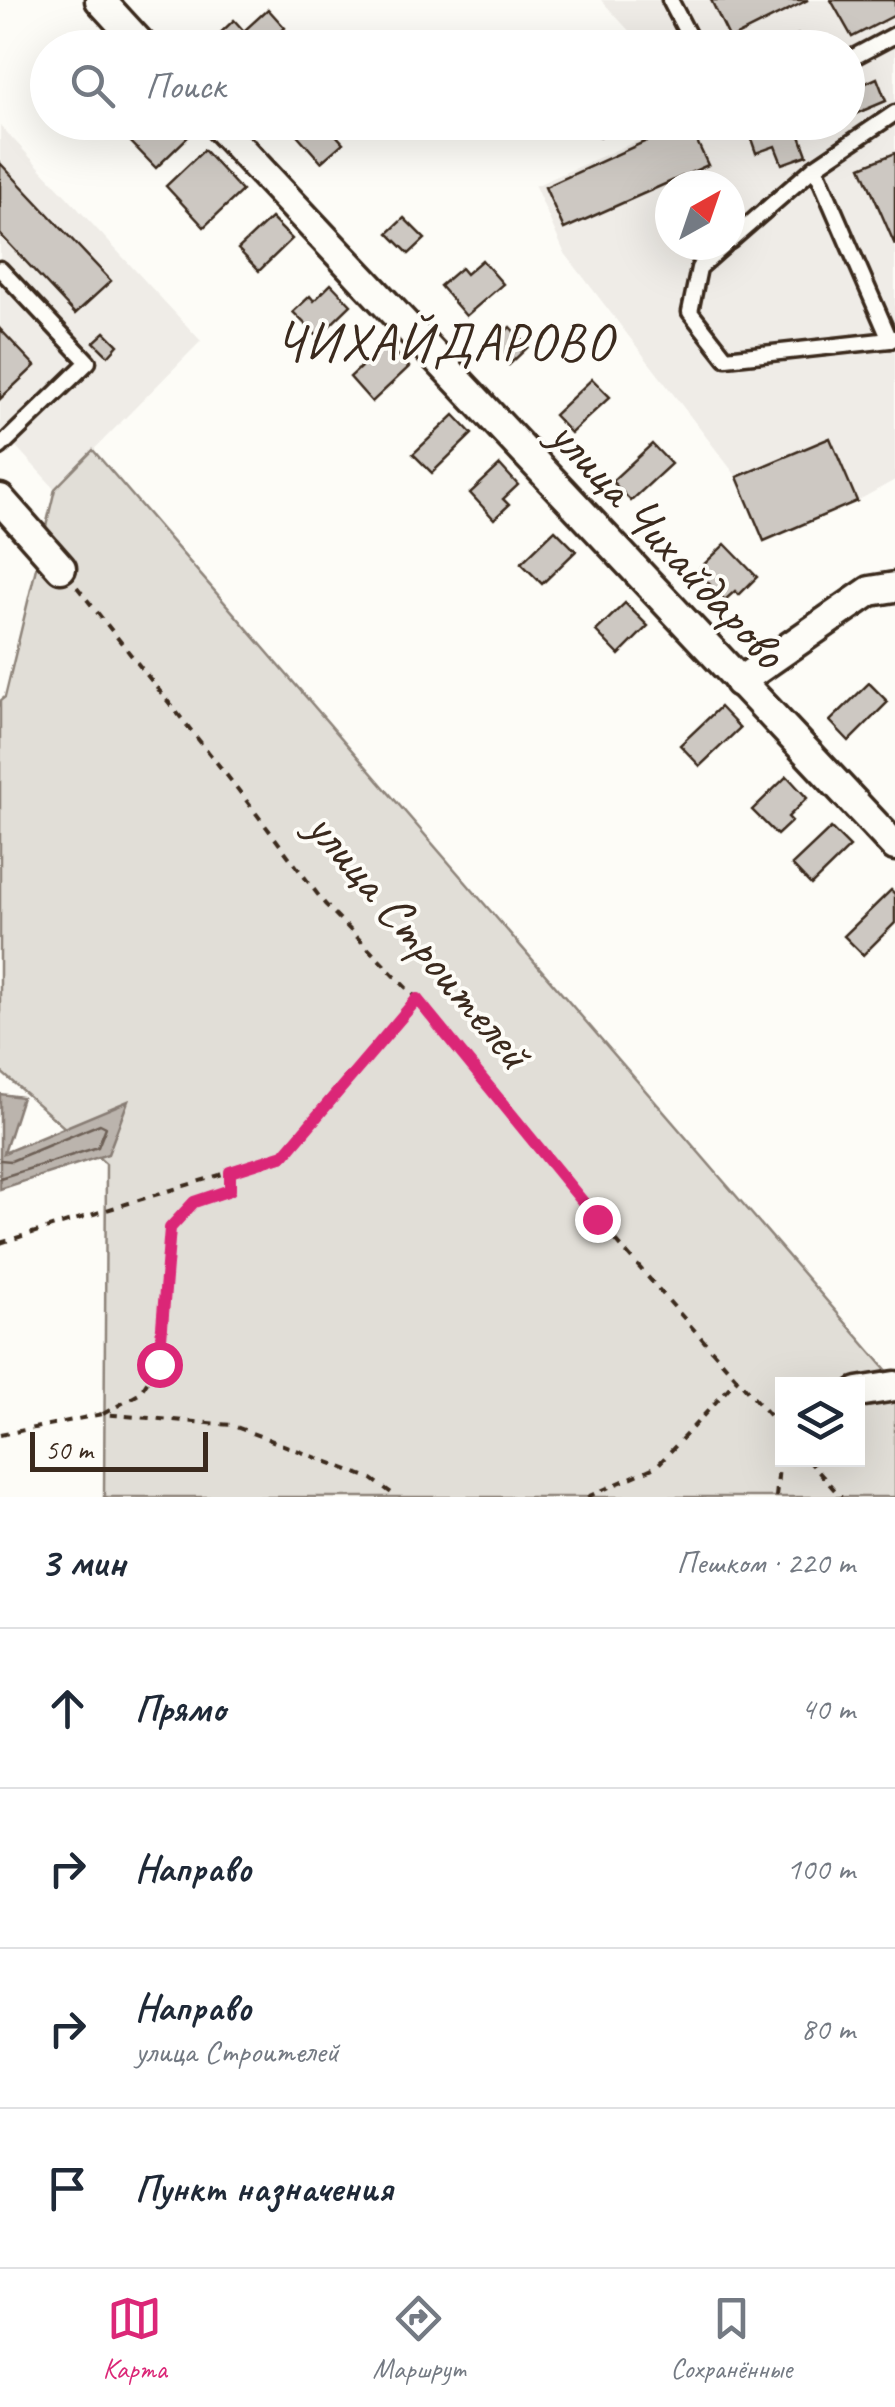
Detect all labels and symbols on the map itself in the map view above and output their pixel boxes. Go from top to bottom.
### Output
north arrow [655,170,745,260]
district label: ЧИХАЙДАРОВО [276,309,617,375]
street label: улица Чихайдарово [534,403,801,683]
street label: улица Строителей [291,795,548,1085]
route end [575,1197,621,1243]
route start [137,1342,183,1388]
scale bar [30,1427,208,1472]

